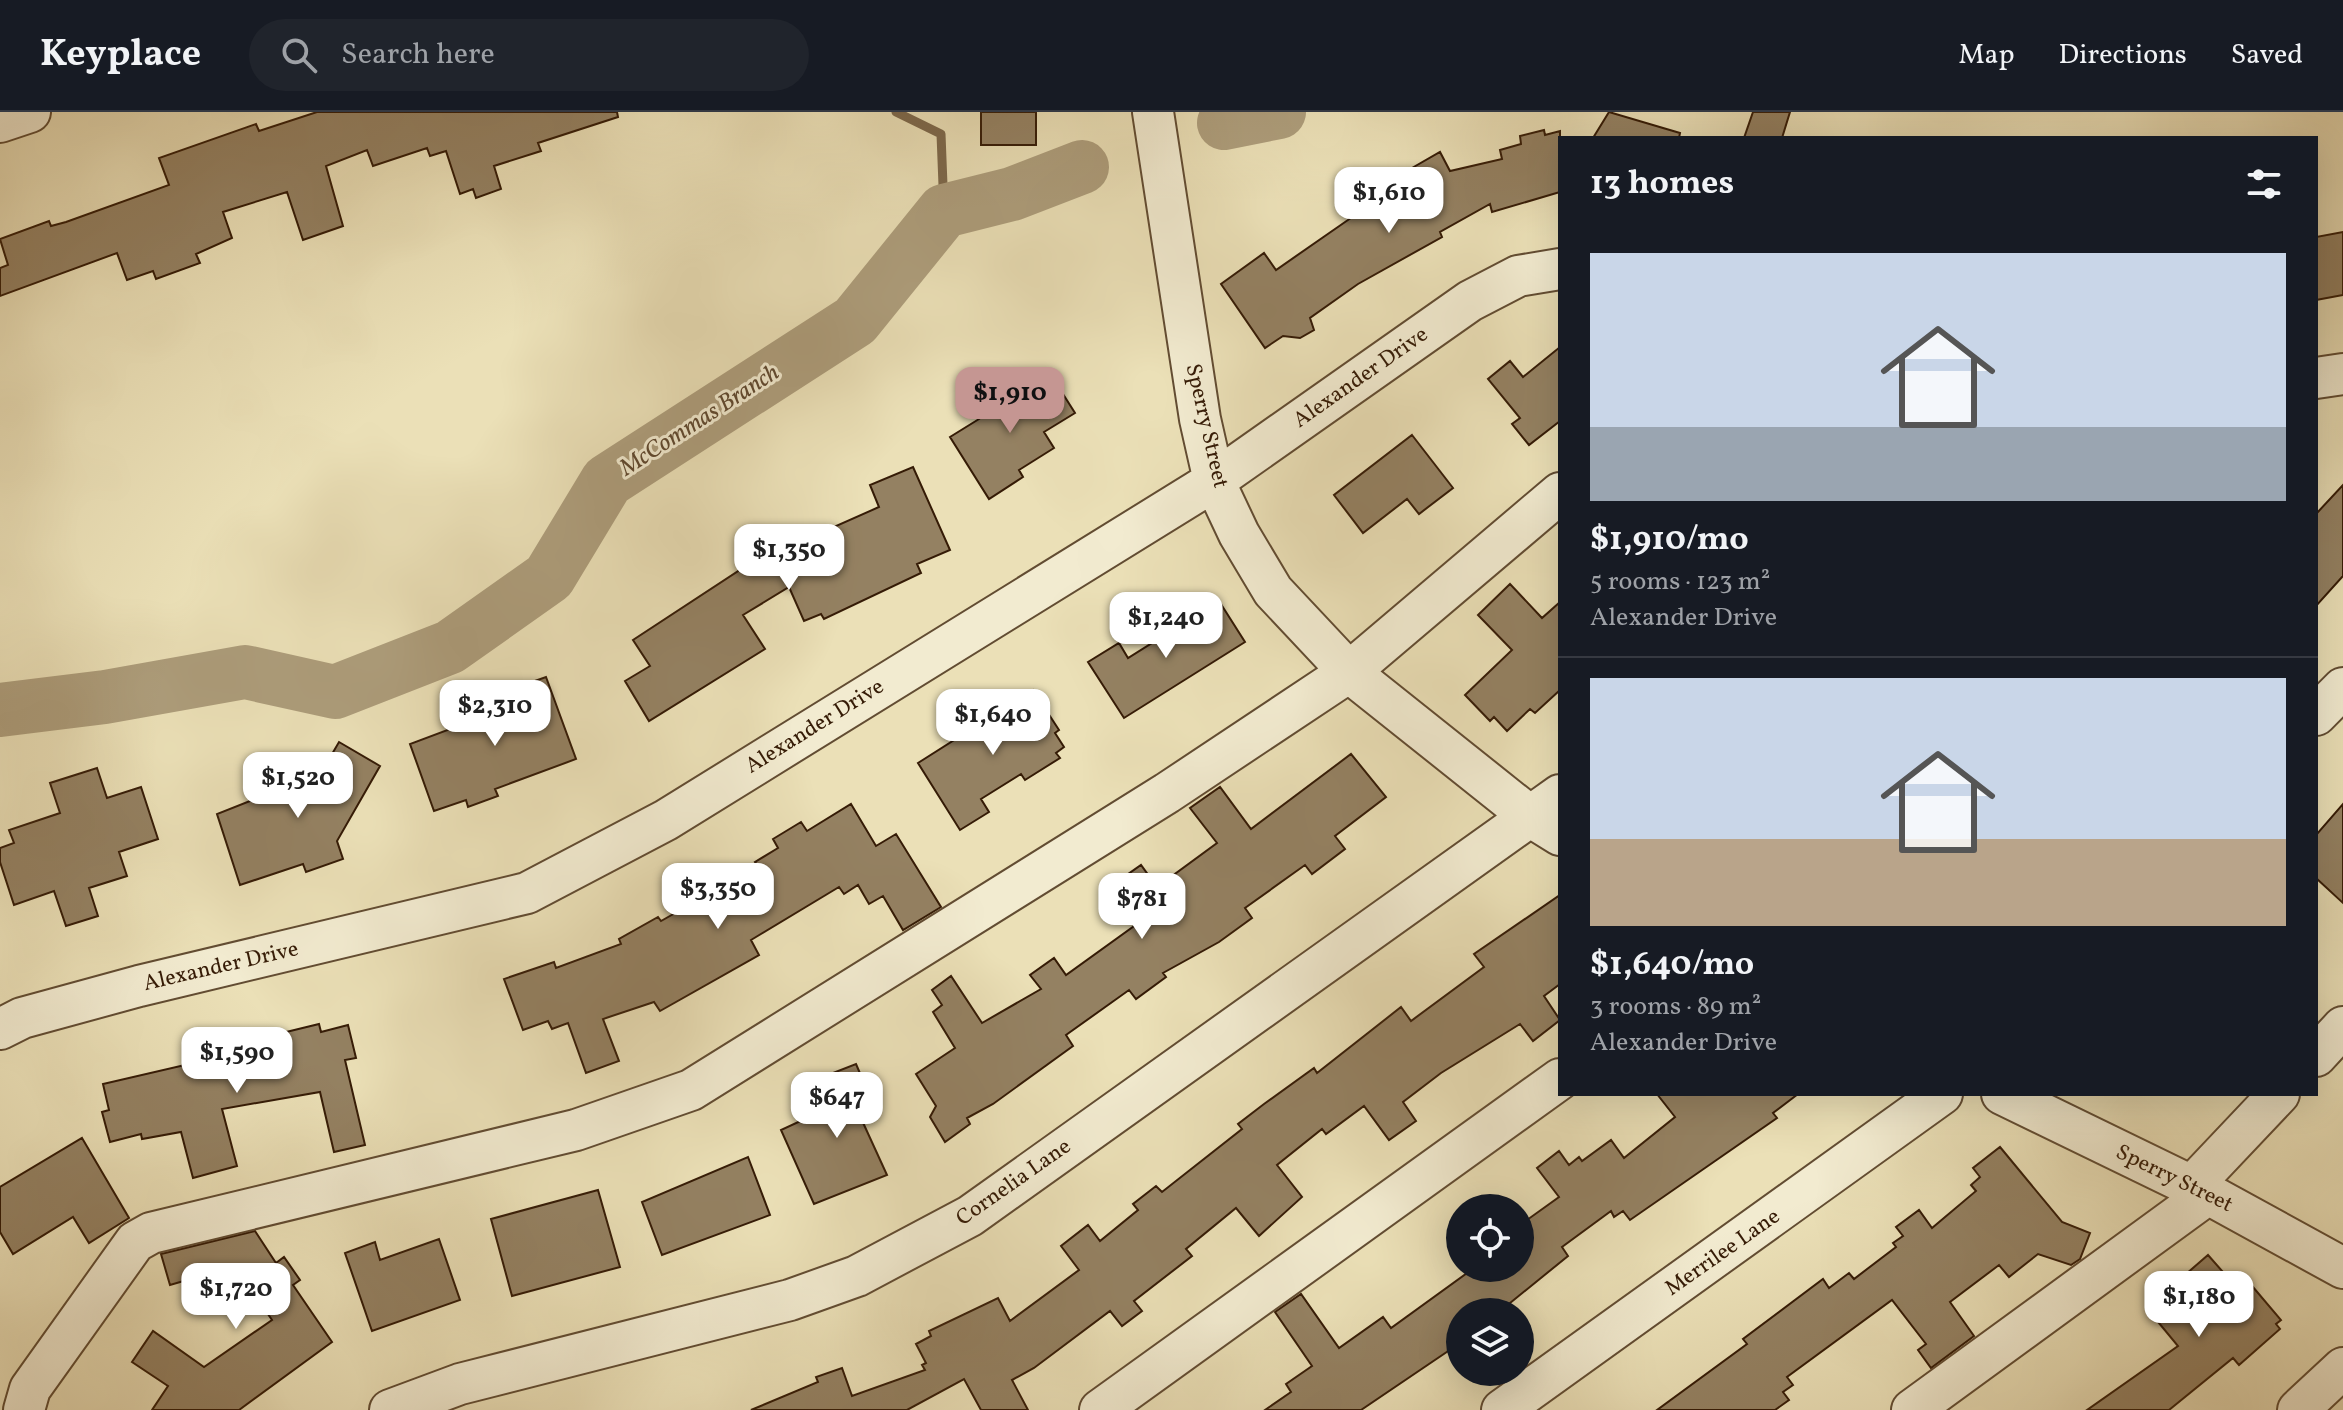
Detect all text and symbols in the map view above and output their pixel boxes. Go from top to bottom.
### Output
search box [249,19,809,91]
text: Keyplace [40,29,201,82]
icon: search [277,33,321,77]
text: Search here [341,34,495,76]
text: Map [1959,36,2015,75]
text: Directions [2059,36,2187,75]
text: Saved [2231,36,2303,75]
text: 13 homes [1590,161,1734,208]
icon: filters [2242,162,2286,206]
pin: $1,610 [1324,167,1454,235]
text: $1,610 [1352,175,1426,211]
icon: home [1866,305,2010,449]
street label: Alexander Drive [1287,320,1435,436]
water label: McCommas Branch [613,357,786,486]
street label: Sperry Street [1177,361,1235,492]
pin: $1,910 [945,367,1075,435]
text: $1,910 [973,375,1047,411]
text: $1,910/mo [1590,517,1749,564]
pin: $1,350 [724,524,854,592]
text: $1,350 [752,532,826,568]
text: 5 rooms · 123 m² [1590,564,1770,600]
pin: $1,240 [1101,592,1231,660]
text: $1,240 [1128,600,1204,636]
text: Alexander Drive [1590,600,1777,636]
street label: Alexander Drive [740,672,890,782]
pin: $2,310 [430,680,560,748]
text: $2,310 [458,688,532,724]
pin: $1,640 [928,689,1058,757]
text: $1,640 [954,697,1032,733]
icon: home [1866,730,2010,874]
pin: $1,520 [233,752,363,820]
text: $1,520 [261,760,335,796]
pin: $3,350 [653,863,783,931]
text: $3,350 [680,871,756,907]
pin: $781 [1095,873,1189,941]
text: $781 [1116,881,1168,917]
street label: Alexander Drive [140,934,302,1000]
text: $1,640/mo [1590,942,1754,989]
text: 3 rooms · 89 m² [1590,989,1761,1025]
text: Alexander Drive [1590,1025,1777,1061]
pin: $1,590 [172,1027,302,1095]
text: $1,590 [199,1035,275,1071]
pin: $647 [790,1072,884,1140]
text: $647 [809,1080,865,1116]
street label: Cornelia Lane [950,1132,1078,1234]
street label: Sperry Street [2110,1137,2238,1221]
map controls [1446,1194,1534,1386]
button: locate [1446,1194,1534,1282]
street label: Merrilee Lane [1659,1202,1787,1304]
pin: $1,720 [171,1263,301,1331]
text: $1,720 [199,1271,273,1307]
pin: $1,180 [2134,1271,2264,1339]
text: $1,180 [2162,1279,2236,1315]
button: layers [1446,1298,1534,1386]

